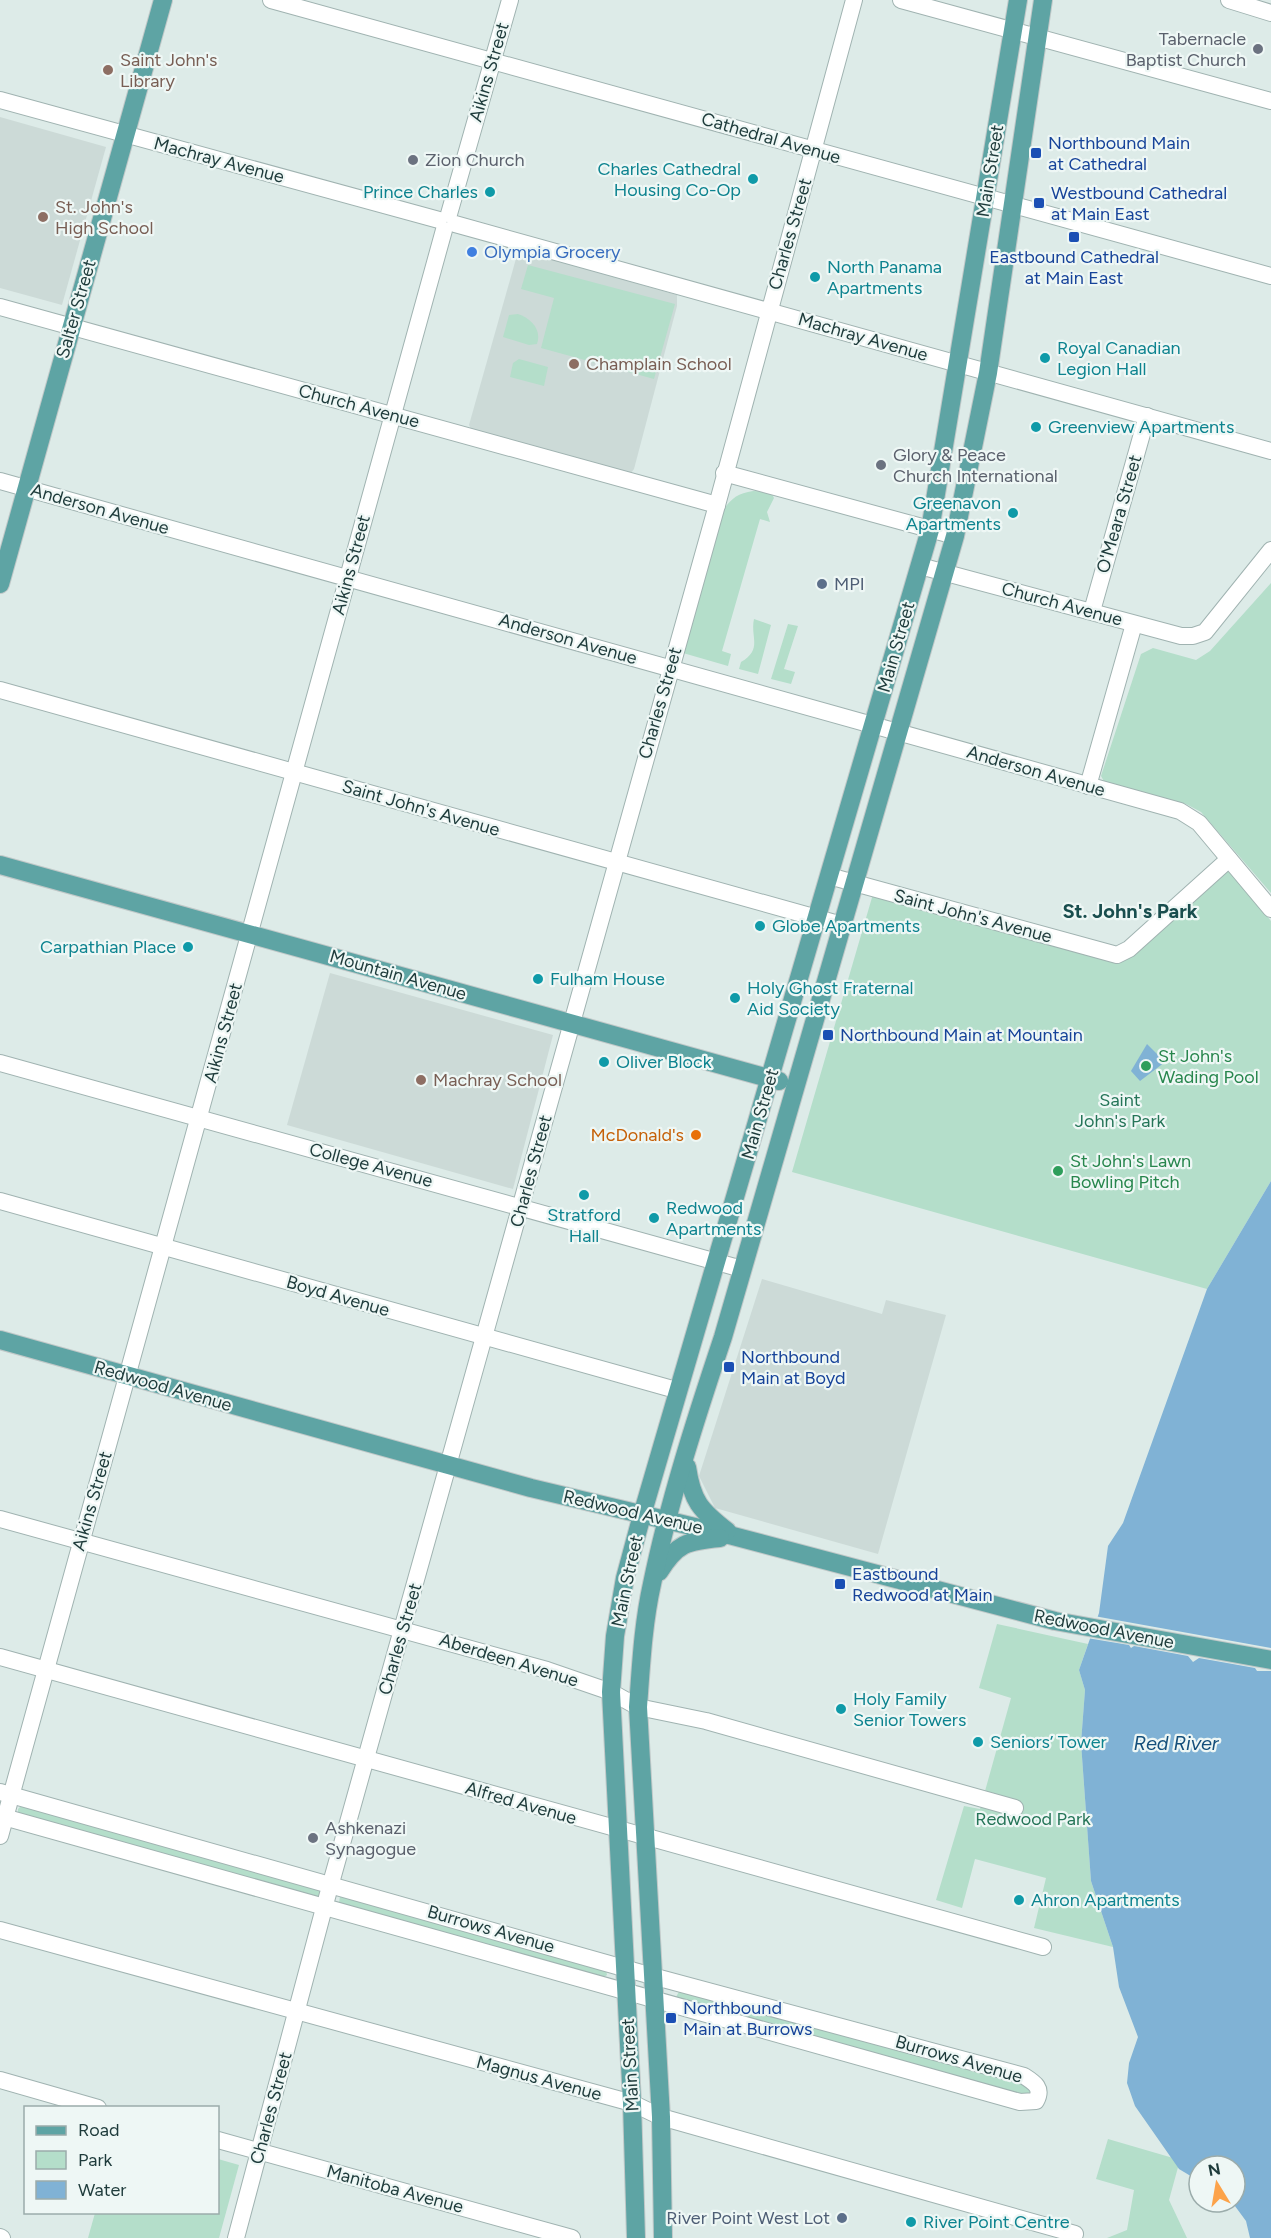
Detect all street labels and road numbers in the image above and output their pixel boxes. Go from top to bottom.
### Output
street label: Aikins Street [464,19,514,124]
street label: Cathedral Avenue [699,108,843,168]
street label: Main Street [972,123,1008,219]
street label: Machray Avenue [151,132,287,188]
street label: Charles Street [764,175,817,292]
street label: Salter Street [51,257,101,361]
street label: Machray Avenue [796,308,931,366]
street label: Church Avenue [296,379,422,433]
street label: O'Meara Street [1092,452,1146,576]
street label: Anderson Avenue [28,479,172,539]
street label: Aikins Street [327,512,375,617]
street label: Church Avenue [999,577,1125,631]
street label: Main Street [873,599,920,695]
street label: Anderson Avenue [496,609,640,669]
street label: Charles Street [634,644,687,761]
street label: Anderson Avenue [964,741,1108,801]
street label: Saint John's Avenue [340,775,502,841]
street label: Saint John's Avenue [892,884,1055,948]
street label: Mountain Avenue [327,945,469,1005]
street label: Aikins Street [199,980,247,1085]
street label: Main Street [737,1066,784,1162]
street label: Charles Street [505,1112,557,1230]
street label: College Avenue [307,1138,435,1192]
street label: Boyd Avenue [284,1271,392,1321]
street label: Redwood Avenue [92,1356,235,1416]
street label: Aikins Street [67,1448,117,1553]
street label: Redwood Avenue [561,1485,705,1539]
street label: Main Street [607,1533,648,1629]
street label: Charles Street [374,1580,427,1697]
street label: Redwood Avenue [1032,1605,1176,1653]
street label: Aberdeen Avenue [437,1628,581,1692]
street label: Alfred Avenue [463,1777,579,1829]
street label: Burrows Avenue [425,1900,557,1958]
street label: Main Street [617,2018,643,2112]
street label: Burrows Avenue [893,2030,1025,2088]
street label: Charles Street [245,2049,297,2167]
street label: Magnus Avenue [474,2051,604,2105]
street label: Manitoba Avenue [324,2160,466,2218]

